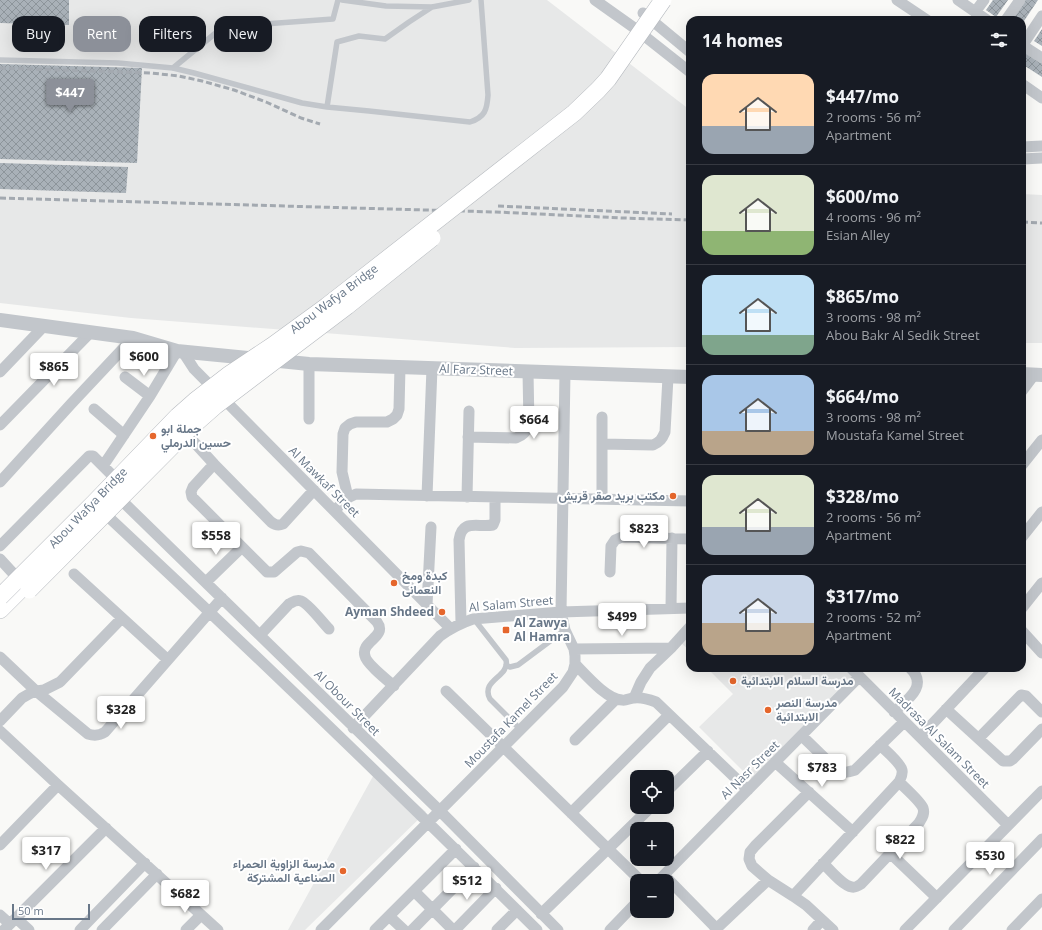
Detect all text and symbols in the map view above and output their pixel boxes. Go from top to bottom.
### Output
chip: Buy [12,16,65,52]
chip: Rent [73,16,131,52]
chip: Filters [139,16,206,52]
chip: New [214,16,272,52]
text: 14 homes [702,29,783,52]
icon: filters [988,29,1010,51]
pin: $447 [46,79,94,113]
text: $447 [55,83,85,101]
text: $447/mo [826,85,899,108]
icon: home [734,90,782,138]
text: 2 rooms · 56 m² [826,108,921,126]
text: Apartment [826,126,891,144]
text: $600/mo [826,185,899,208]
icon: home [734,191,782,239]
text: 4 rooms · 96 m² [826,208,921,226]
text: Esian Alley [826,226,890,244]
street label: Abou Wafya Bridge [286,260,382,337]
text: $865/mo [826,285,899,308]
icon: home [734,291,782,339]
text: 3 rooms · 98 m² [826,308,921,326]
text: Abou Bakr Al Sedik Street [826,326,980,344]
pin: $600 [120,343,168,377]
text: $600 [129,347,159,365]
pin: $865 [30,353,78,387]
text: $865 [39,357,69,375]
street label: Al Farz Street [439,360,513,379]
text: $664/mo [826,385,899,408]
icon: home [734,391,782,439]
pin: $664 [510,406,558,440]
text: 3 rooms · 98 m² [826,408,921,426]
text: $664 [519,410,549,428]
place label: جملة ابو حسين الدرملي [161,420,231,453]
text: Moustafa Kamel Street [826,426,964,444]
marker: جملة ابو حسين الدرملي [148,431,158,441]
street label: Al Mawkaf Street [285,442,364,521]
street label: Abou Wafya Bridge [45,463,131,552]
text: $328/mo [826,485,899,508]
place label: مكتب بريد صقر قريش [559,487,665,504]
marker: مكتب بريد صقر قريش [668,491,678,501]
icon: home [734,491,782,539]
text: 2 rooms · 56 m² [826,508,921,526]
pin: $823 [620,515,668,549]
text: $823 [629,519,659,537]
pin: $558 [192,522,240,556]
text: $558 [201,526,231,544]
text: Apartment [826,526,891,544]
place label: كبدة ومخ النعمانى [402,567,448,598]
marker: كبدة ومخ النعمانى [389,578,399,588]
text: $317/mo [826,585,899,608]
street label: Al Salam Street [468,591,554,616]
icon: home [734,591,782,639]
place label: Ayman Shdeed [345,603,434,620]
pin: $499 [598,603,646,637]
marker: Ayman Shdeed [437,607,447,617]
text: $499 [607,607,637,625]
text: 2 rooms · 52 m² [826,608,921,626]
place label: Al Zawya Al Hamra [514,614,570,645]
marker: Al Zawya Al Hamra [501,625,511,635]
text: Apartment [826,626,891,644]
street label: Al Obour Street [311,666,384,739]
street label: Moustafa Kamel Street [460,668,561,771]
place label: مدرسة السلام الابتدائية [741,672,854,689]
marker: مدرسة السلام الابتدائية [728,676,738,686]
street label: Madrasa Al Salam Street [885,683,994,792]
place label: مدرسة النصر الابتدائية [775,694,838,725]
pin: $328 [97,696,145,730]
text: $328 [106,700,136,718]
marker: مدرسة النصر الابتدائية [763,705,773,715]
street label: Al Nasr Street [717,737,783,803]
pin: $783 [798,754,846,788]
text: $783 [807,758,837,776]
map controls [630,770,674,918]
button: locate [630,770,674,814]
button: + [630,822,674,866]
pin: $822 [876,826,924,860]
text: $822 [885,830,915,848]
pin: $317 [22,837,70,871]
text: $317 [31,841,61,859]
pin: $530 [966,842,1014,876]
text: $530 [975,846,1005,864]
place label: مدرسة الزاوية الحمراء الصناعية المشتركة [233,855,335,886]
marker: مدرسة الزاوية الحمراء الصناعية المشتركة [338,866,348,876]
pin: $512 [443,867,491,901]
text: $512 [452,871,482,889]
button: − [630,874,674,918]
pin: $682 [161,880,209,914]
text: $682 [170,884,200,902]
scale bar [12,902,90,921]
text: 50 m [18,903,44,918]

